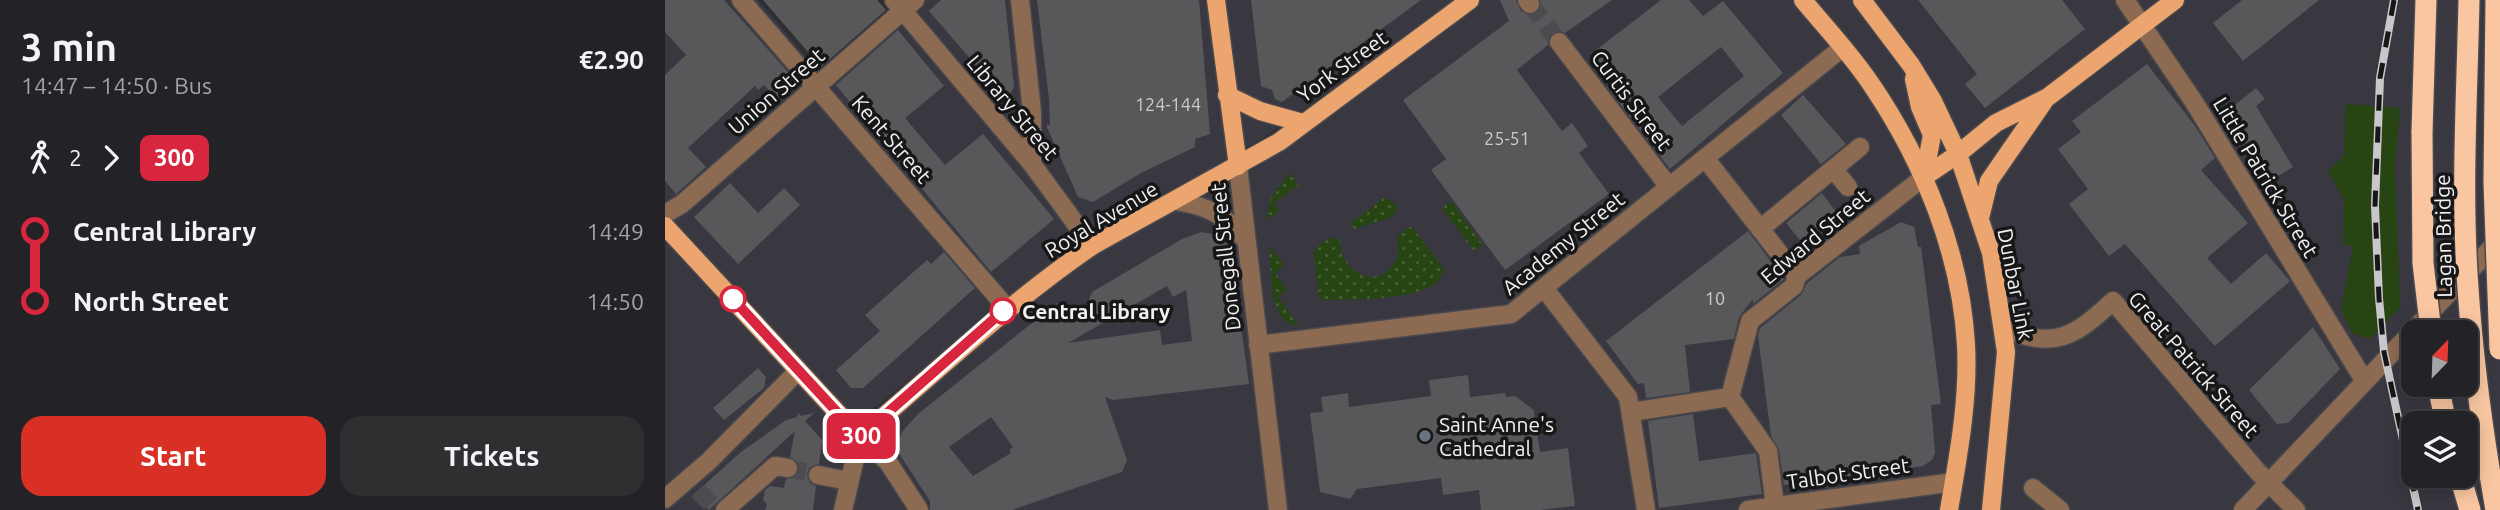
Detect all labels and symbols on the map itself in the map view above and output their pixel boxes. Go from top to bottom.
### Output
street label: York Street [1292,25,1392,107]
street label: Union Street [723,43,829,139]
street label: Curtis Street [1587,45,1677,155]
street label: Library Street [962,50,1064,164]
street label: Kent Street [848,90,936,188]
street label: Little Patrick Street [2209,93,2323,261]
house number: 124-144 [1135,94,1201,114]
house number: 25-51 [1484,128,1530,148]
street label: Lagan Bridge [2430,174,2456,298]
street label: Royal Avenue [1040,176,1162,262]
street label: Donegall Street [1205,182,1245,332]
street label: Edward Street [1756,184,1874,288]
street label: Academy Street [1497,187,1629,299]
street label: Dunbar Link [1993,226,2039,342]
unlabelled marker [720,286,746,312]
street label: Great Patrick Street [2124,286,2264,442]
house number: 10 [1705,288,1725,308]
marker: Central Library [990,298,1016,324]
place label: Central Library [1022,299,1170,323]
north arrow [2401,320,2478,397]
place label: Saint Anne's Cathedral [1439,412,1554,460]
line badge: 300 [821,413,901,459]
marker: Saint Anne's Cathedral [1417,428,1433,444]
street label: Talbot Street [1785,453,1911,493]

